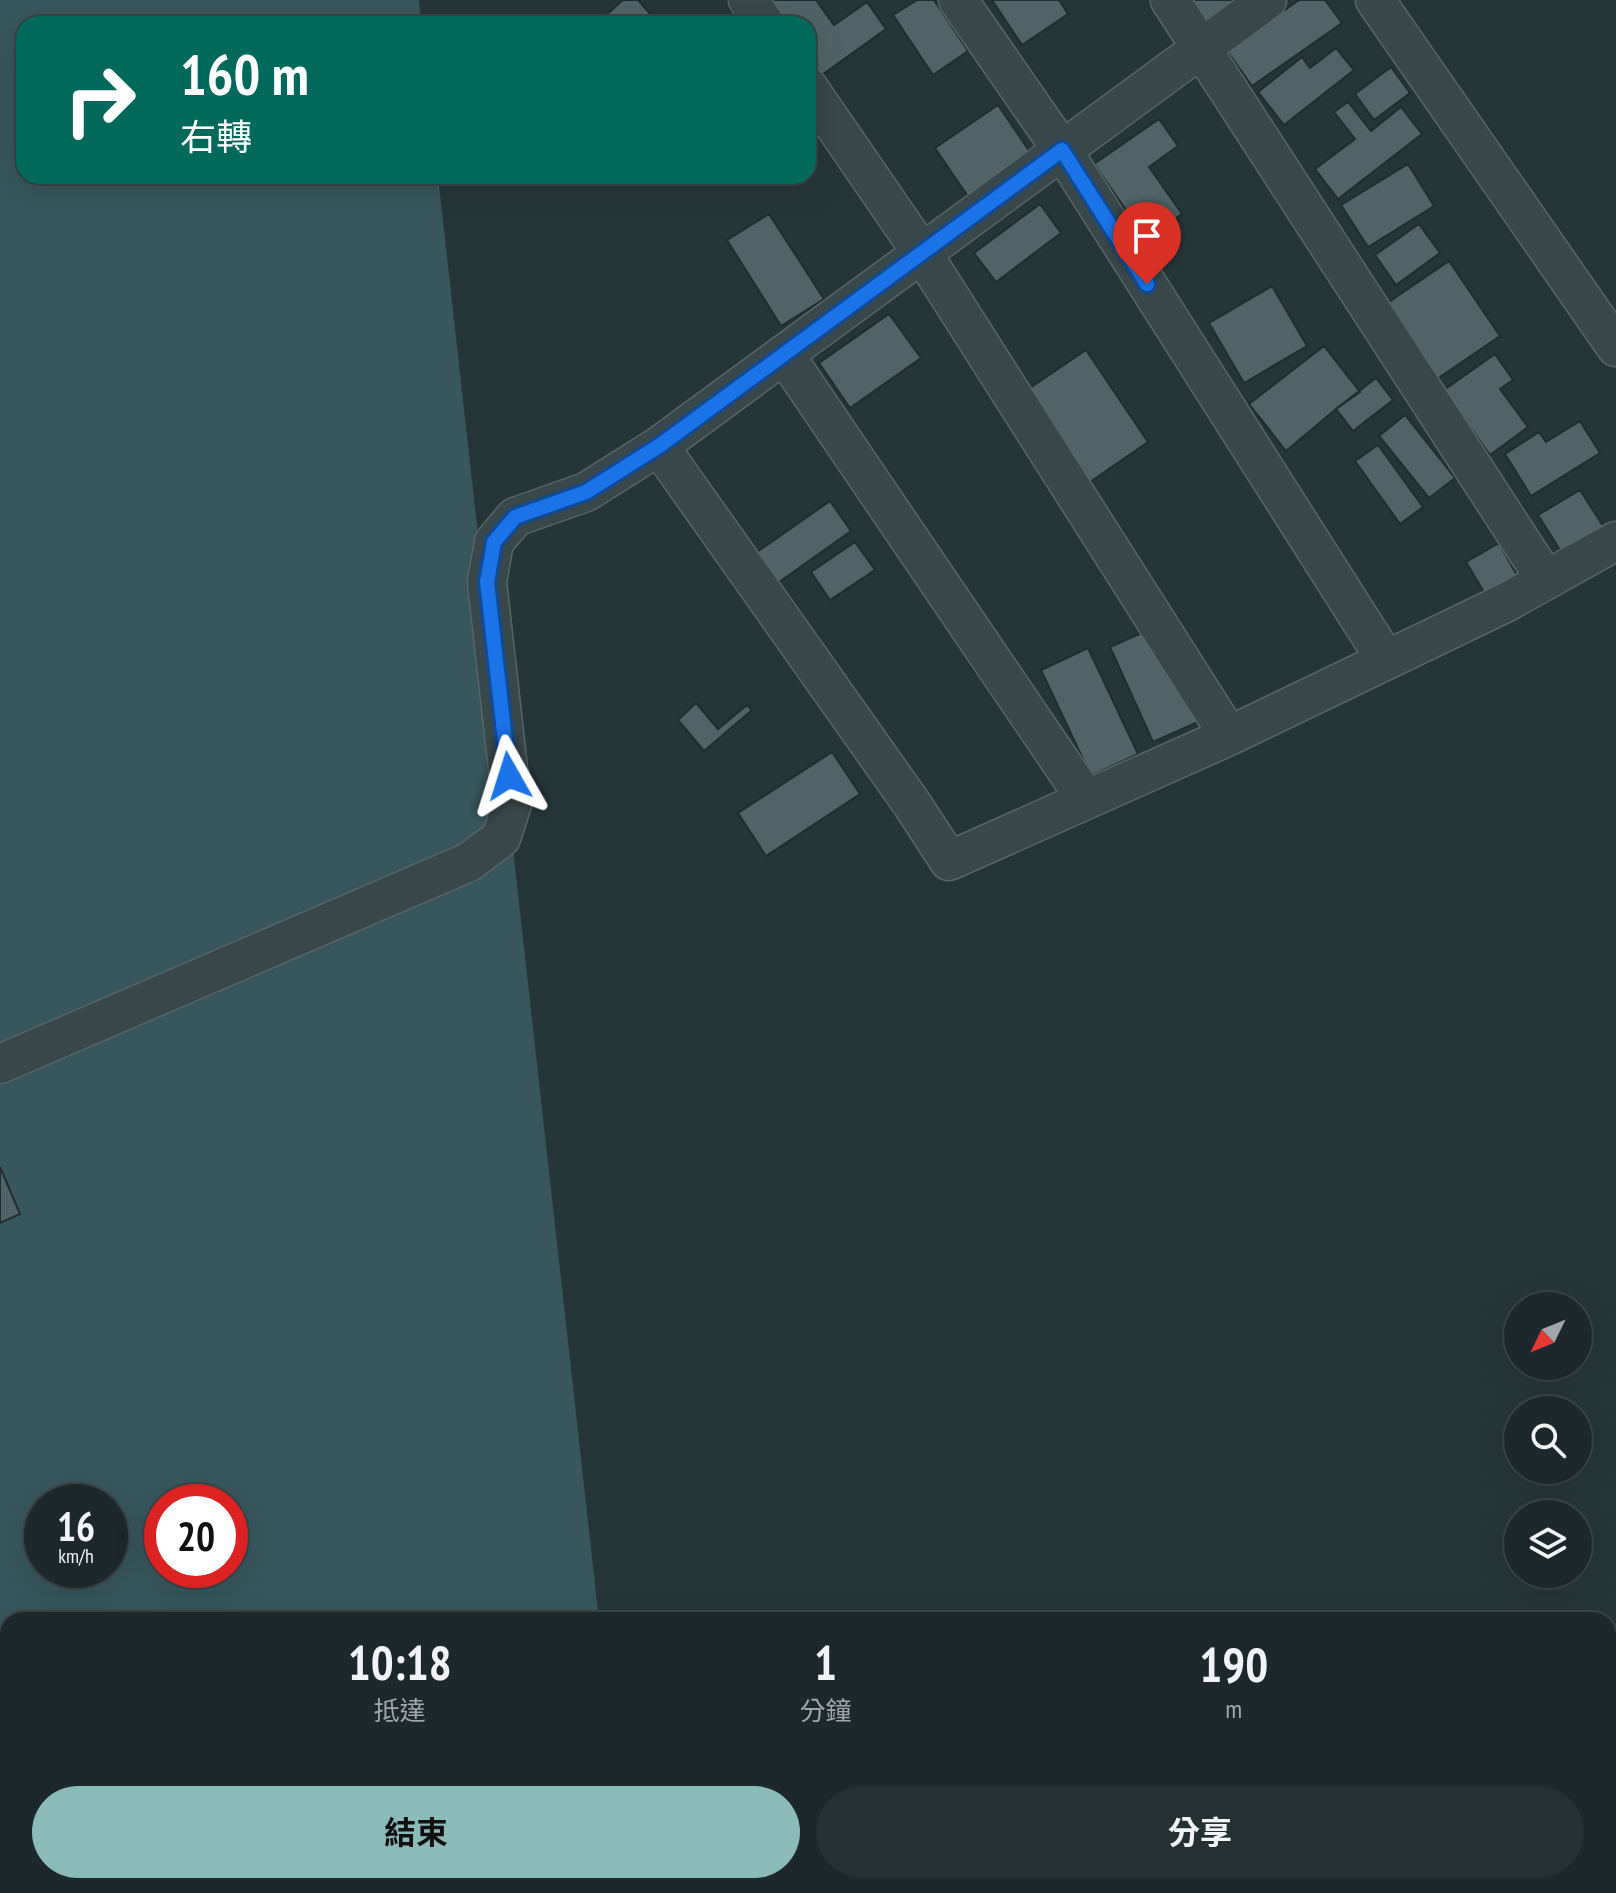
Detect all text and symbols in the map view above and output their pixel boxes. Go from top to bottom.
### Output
text: 160 m [180,38,309,110]
icon: right [48,48,152,152]
text: 右轉 [180,113,252,160]
pin [1113,202,1181,284]
icon: arrive [1125,214,1169,258]
position arrow [467,734,551,818]
north arrow [1504,1292,1592,1380]
map controls [1504,1292,1592,1588]
button: search [1504,1396,1592,1484]
speed limit sign: 20 [144,1484,248,1588]
text: 16 [57,1500,95,1552]
button: layers [1504,1500,1592,1588]
text: km/h [58,1543,94,1569]
text: 10:18 [348,1631,452,1693]
text: 1 [814,1631,837,1693]
text: 190 [1199,1633,1268,1695]
text: m [1225,1692,1242,1725]
text: 抵達 [374,1694,426,1727]
text: 分鐘 [799,1694,852,1727]
button: 結束 [32,1786,800,1878]
button: 分享 [816,1786,1584,1878]

